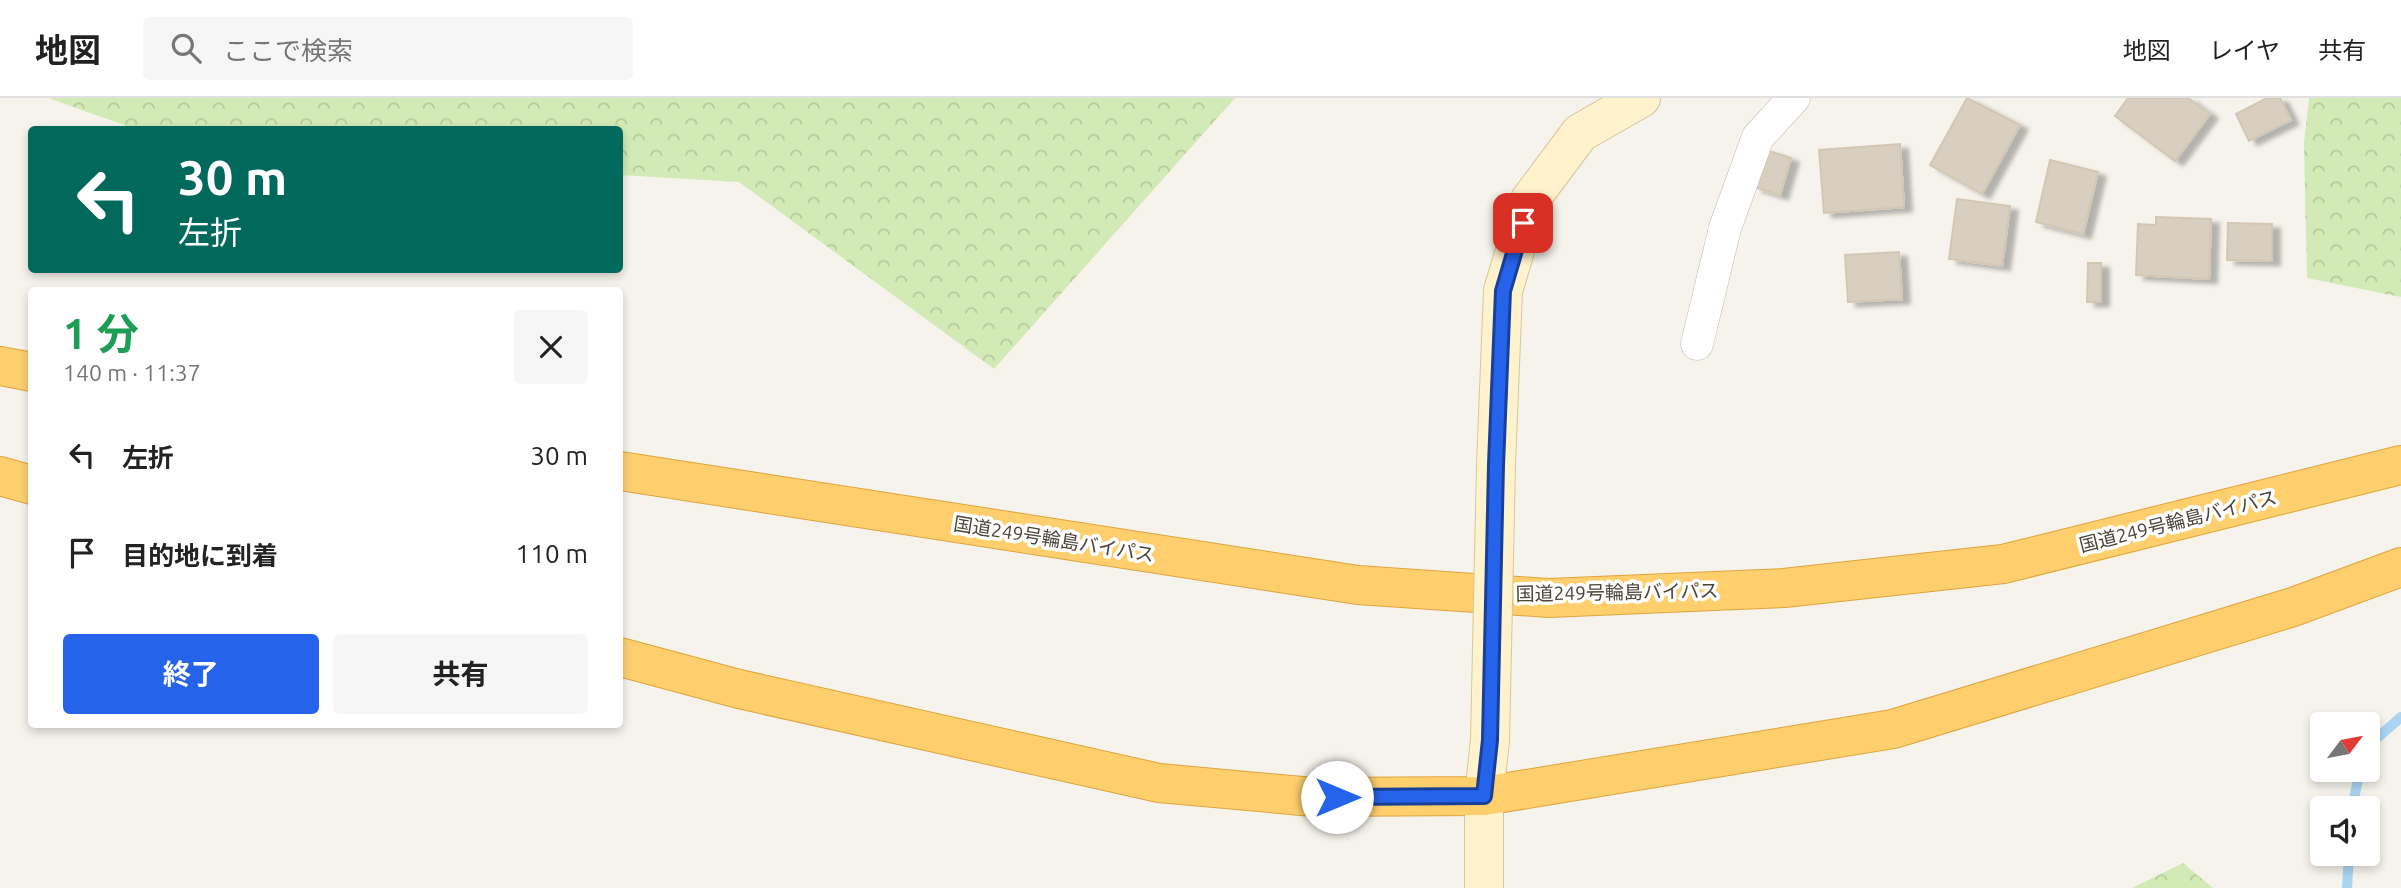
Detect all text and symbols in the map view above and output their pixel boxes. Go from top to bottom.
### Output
search box [143,17,633,80]
icon: search [167,29,205,67]
text: 地図 [35,31,101,68]
text: ここで検索 [223,36,353,65]
text: 地図 [2123,37,2171,64]
text: レイヤ [2209,37,2280,64]
text: 共有 [2318,37,2366,64]
text: 30 m [178,149,287,204]
icon: left [63,154,154,245]
pin [1493,193,1553,253]
icon: arrive [1504,204,1542,242]
text: 左折 [178,214,242,250]
text: 1 分 [63,310,139,357]
button: close [514,310,588,384]
text: 140 m · 11:37 [63,360,201,385]
icon: left [63,436,101,474]
text: 30 m [530,441,588,470]
text: 左折 [122,443,174,472]
street label: 国道249号輪島バイパス [2077,486,2279,556]
street label: 国道249号輪島バイパス [952,512,1156,566]
icon: arrive [63,534,101,572]
text: 110 m [516,539,588,568]
text: 目的地に到着 [122,541,278,570]
street label: 国道249号輪島バイパス [1515,579,1719,605]
button: 終了 [63,634,319,714]
button: 共有 [333,634,588,714]
north arrow [2310,712,2380,782]
map controls [2310,712,2380,866]
position arrow [1300,760,1374,834]
button: sound [2310,796,2380,866]

